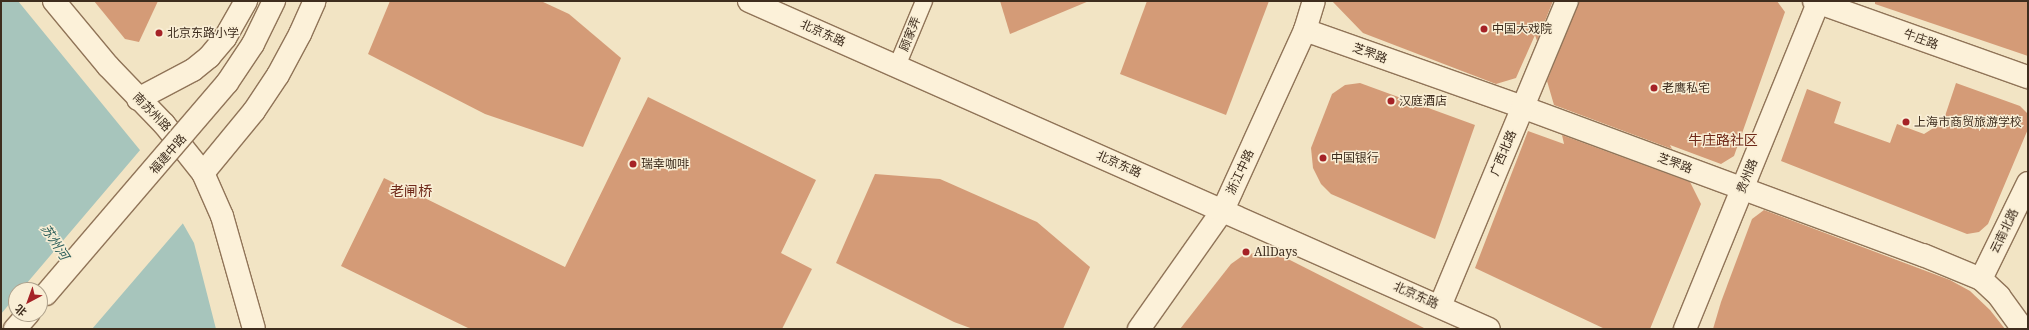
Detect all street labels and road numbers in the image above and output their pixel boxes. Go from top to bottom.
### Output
street label: 顾家弄 [897,15,923,53]
street label: 北京东路 [798,17,848,49]
street label: 牛庄路 [1902,26,1940,52]
street label: 芝罘路 [1351,40,1389,66]
street label: 南苏州路 [130,90,174,134]
street label: 广西北路 [1487,128,1519,178]
street label: 福建中路 [147,131,189,177]
street label: 浙江中路 [1223,147,1257,197]
street label: 北京东路 [1094,148,1144,180]
street label: 芝罘路 [1656,150,1694,176]
street label: 贵州路 [1734,157,1760,195]
street label: 云南北路 [1987,206,2021,256]
street label: 北京东路 [1391,279,1441,311]

